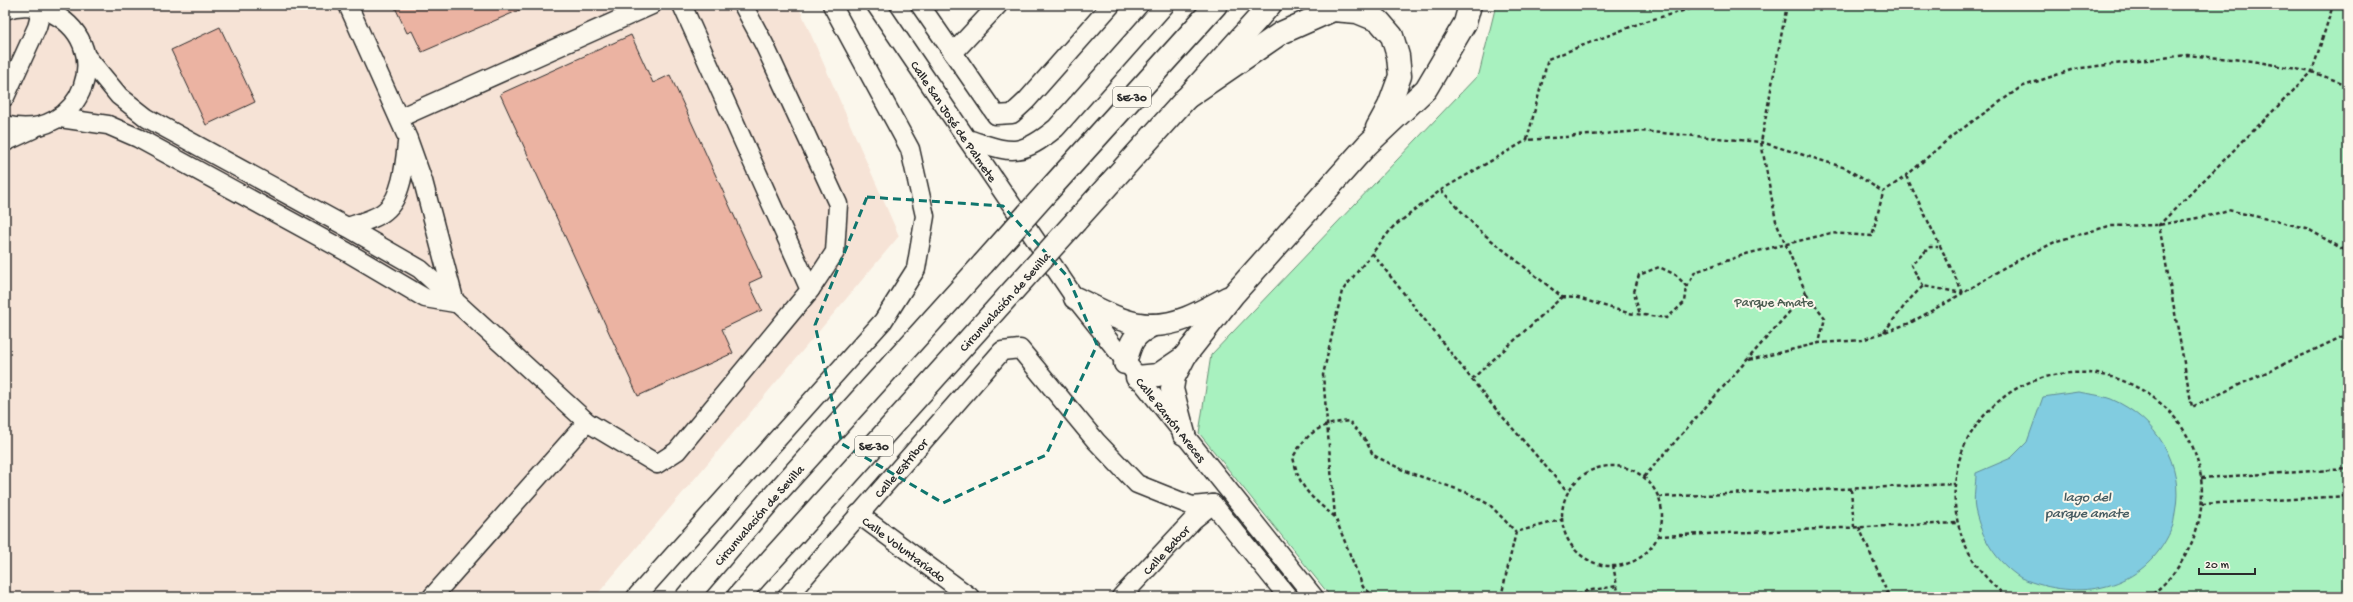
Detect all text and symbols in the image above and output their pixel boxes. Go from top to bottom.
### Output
street label: Calle San José de Palmete [906,59,999,186]
road number: SE-30 [1113,87,1151,107]
street label: Circunvalación de Sevilla [957,249,1055,356]
park label: Parque Amate [1734,296,1814,311]
street label: Calle Ramón Areces [1131,375,1209,467]
street label: Calle Estribor [872,435,933,502]
road number: SE-30 [855,436,893,456]
street label: Circunvalación de Sevilla [712,462,809,570]
water label: lago del parque amate [2045,490,2130,523]
street label: Calle Voluntariado [858,515,948,587]
street label: Calle Babor [1141,522,1195,579]
scale bar [2199,550,2255,576]
text: 20 m [2205,559,2230,573]

